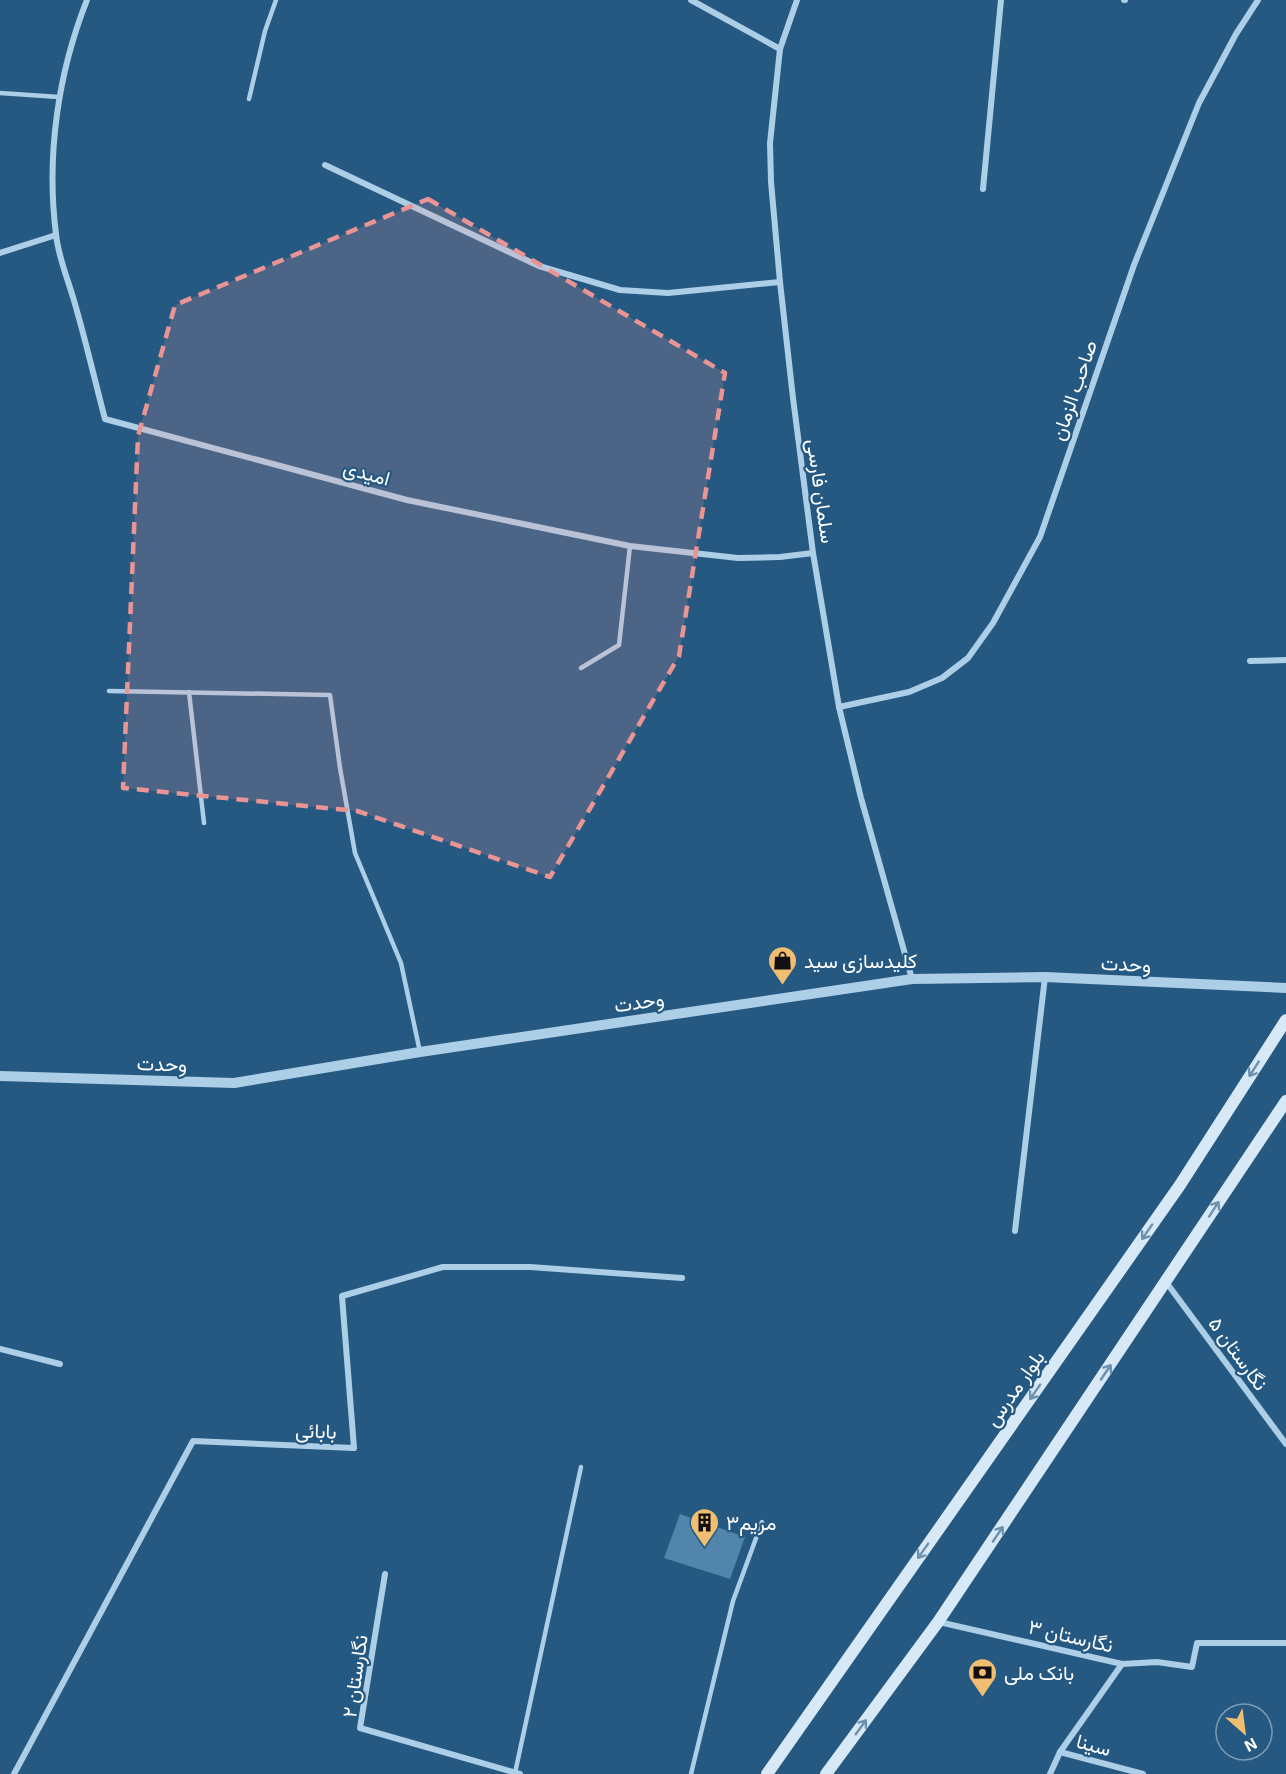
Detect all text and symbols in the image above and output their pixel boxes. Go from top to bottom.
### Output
street label: صاحب الزمان [1045,337,1103,444]
street label: سلمان فارسی [801,437,841,545]
street label: امیدی [341,454,393,491]
shop icon: کلیدسازی سید [767,944,799,986]
place label: کلیدسازی سید [804,948,917,974]
street label: وحدت [1100,950,1152,978]
street label: وحدت [612,986,666,1018]
street label: وحدت [136,1050,188,1078]
one-way arrow [1248,1060,1260,1077]
one-way arrow [1208,1201,1220,1218]
one-way arrow [1141,1223,1153,1240]
street label: نگارستان ۵ [1203,1312,1274,1396]
street label: بلوار مدرس [979,1345,1051,1432]
one-way arrow [1100,1364,1112,1380]
one-way arrow [1029,1383,1041,1399]
street label: بابائی [295,1417,337,1444]
building icon: مریم۳ [689,1506,721,1548]
place label: مریم۳ [726,1510,776,1536]
one-way arrow [991,1525,1004,1542]
one-way arrow [917,1543,929,1559]
street label: نگارستان ۳ [1026,1614,1116,1658]
street label: نگارستان ۲ [336,1633,374,1719]
bank icon: بانک ملی [967,1656,999,1698]
place label: بانک ملی [1004,1660,1074,1685]
north arrow [1214,1702,1274,1762]
one-way arrow [854,1719,867,1735]
street label: سینا [1074,1728,1114,1761]
text: N [1242,1735,1261,1757]

